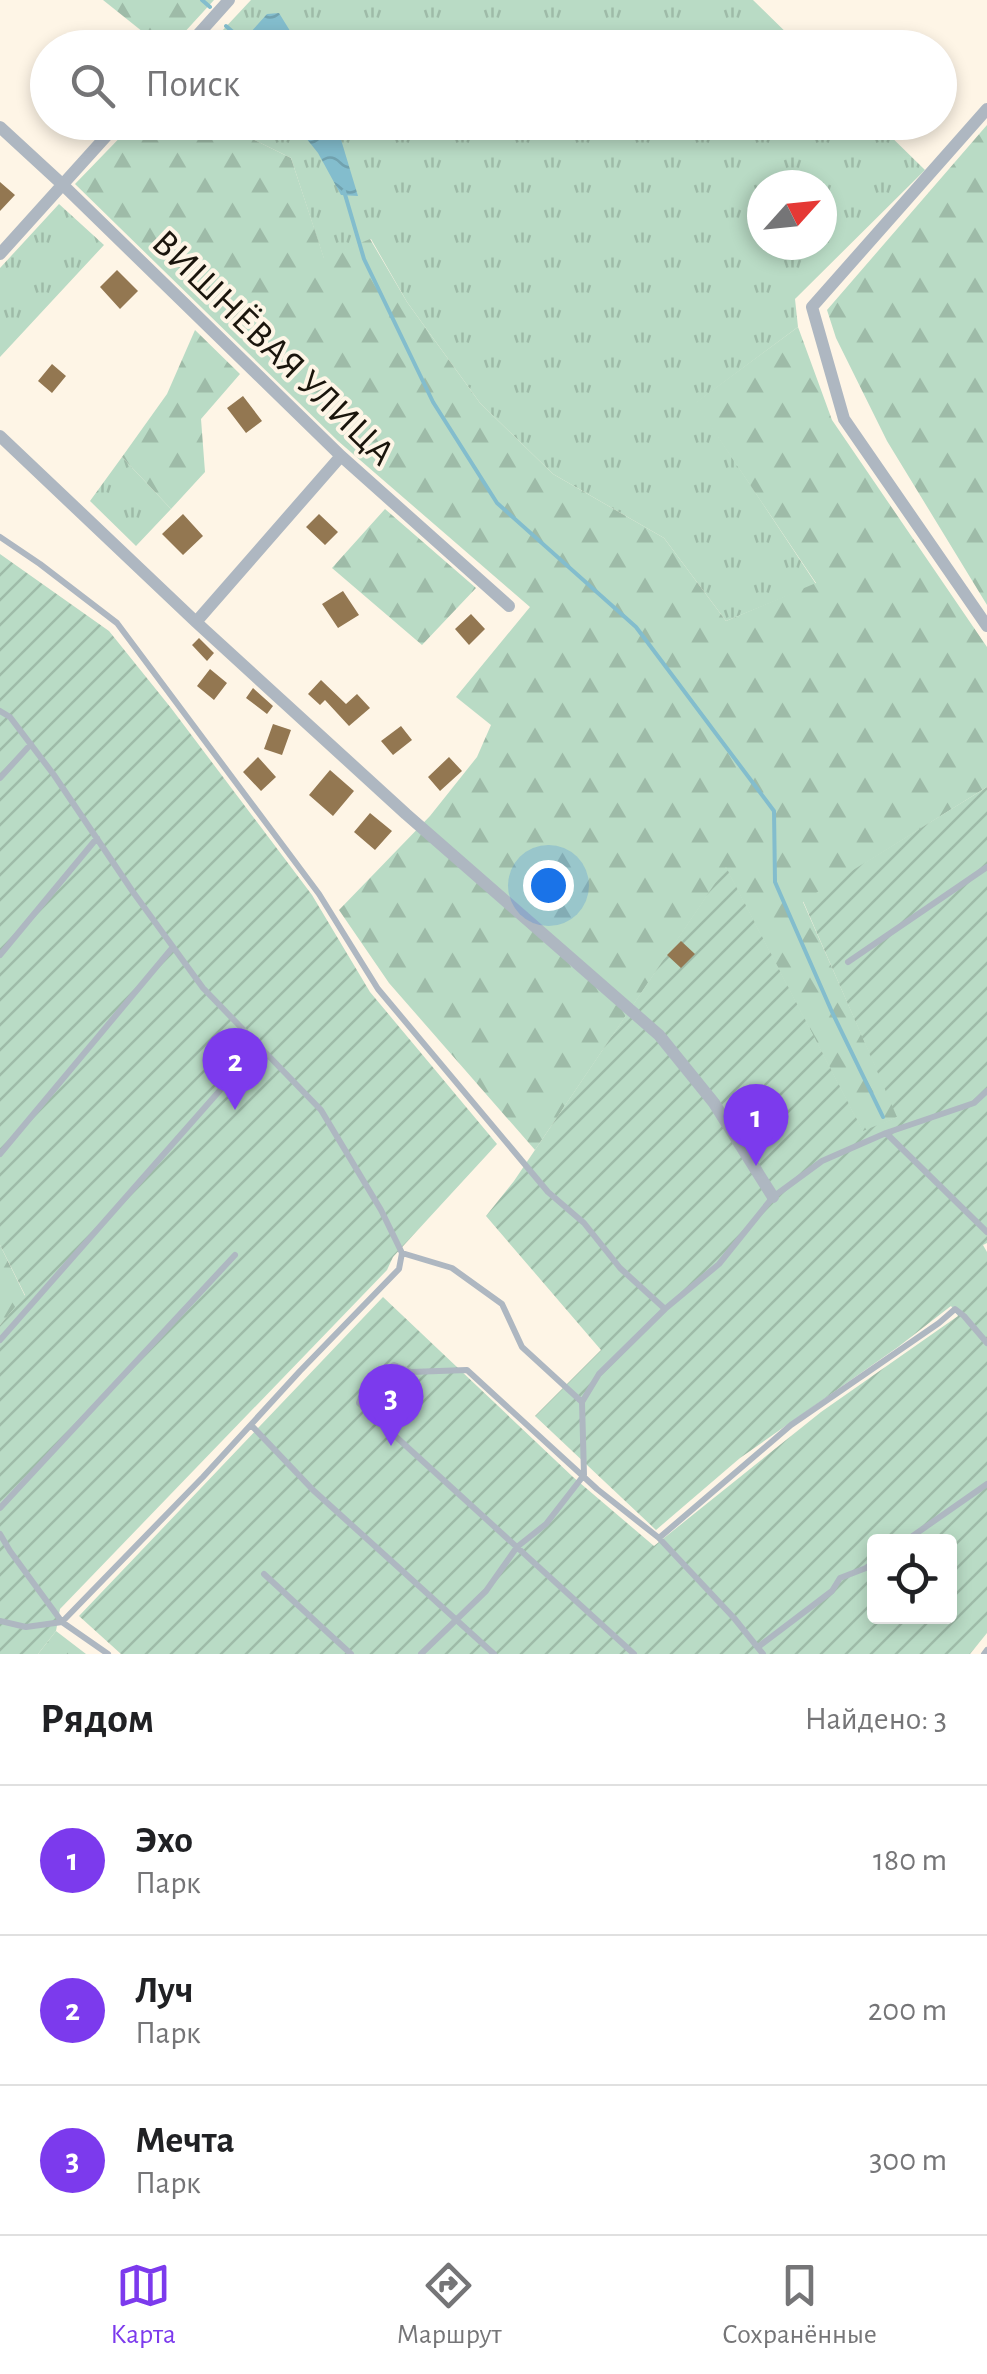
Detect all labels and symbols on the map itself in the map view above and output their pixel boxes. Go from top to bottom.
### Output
north arrow [747,170,837,260]
street label: ВИШНЁВАЯ УЛИЦА [144,222,402,473]
your location [523,860,574,911]
pin: 2 [202,1028,268,1110]
pin: 1 [724,1084,788,1166]
pin: 3 [358,1364,424,1446]

